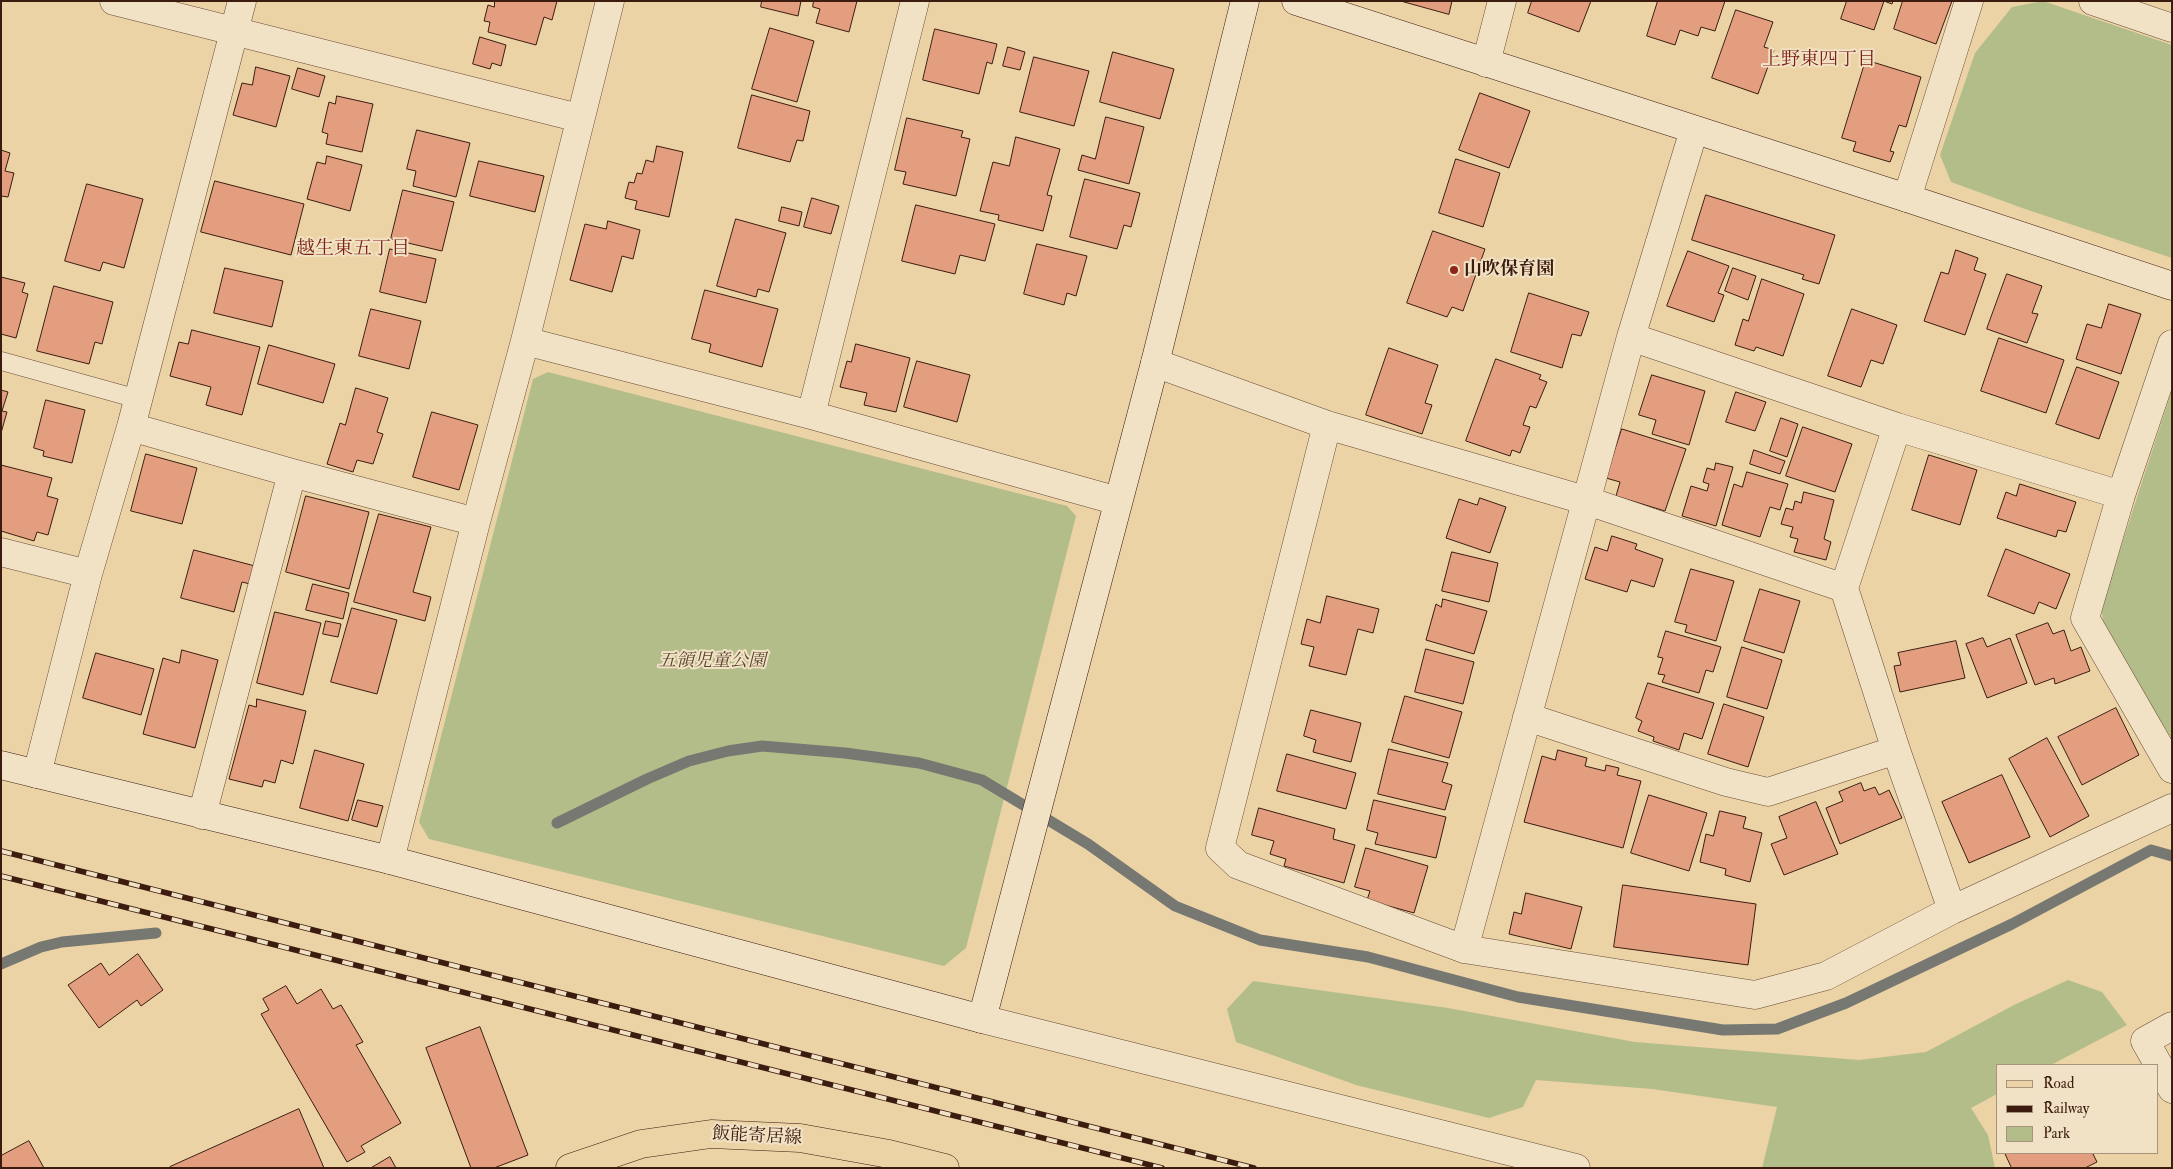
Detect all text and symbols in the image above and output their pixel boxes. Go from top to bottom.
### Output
district label: 上野東四丁目 [1762,50,1876,72]
district label: 越生東五丁目 [296,239,410,261]
place label: 山吹保育園 [1464,259,1554,281]
marker: 山吹保育園 [1448,264,1460,276]
park label: 五領児童公園 [658,651,766,673]
legend [1996,1064,2158,1154]
text: Road [2043,1074,2074,1093]
text: Railway [2043,1099,2089,1118]
street label: 飯能寄居線 [711,1124,803,1150]
text: Park [2043,1124,2070,1143]

